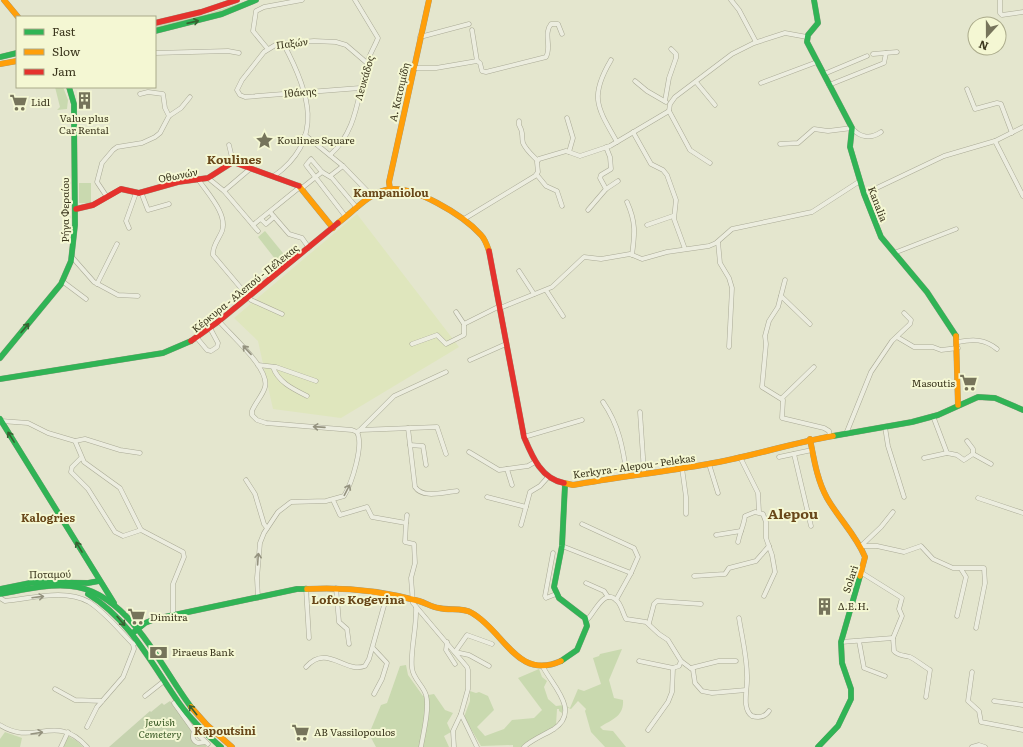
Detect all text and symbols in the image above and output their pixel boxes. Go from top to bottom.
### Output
legend [16,16,156,88]
north arrow [967,16,1007,56]
one-way arrow [186,18,199,25]
text: Fast [52,22,76,40]
street label: Παξών [275,33,309,52]
text: N [976,37,990,55]
text: Slow [52,42,81,60]
street label: Λευκάδος [350,54,377,102]
street label: Α. Κατσιμίδη [384,61,413,123]
text: Jam [52,62,77,80]
street label: Ιθάκης [283,83,317,100]
building icon: Value plus Car Rental [74,91,94,111]
supermarket icon: Lidl [8,92,28,112]
place label: Lidl [31,94,51,109]
place label: Value plus Car Rental [59,110,110,137]
place icon: Koulines Square [254,130,274,150]
place label: Koulines Square [277,132,355,147]
district label: Koulines [207,150,261,168]
street label: Οθωνών [157,163,199,186]
street label: Ρήγα Φεραίου [57,177,72,243]
district label: Kampaniolou [353,184,429,200]
street label: Kanalia [865,184,892,224]
street label: Κέρκυρα - Αλεπού - Πέλεκας [188,240,301,335]
one-way arrow [21,323,30,333]
one-way arrow [242,345,251,356]
supermarket icon: Masoutis [958,373,978,393]
place label: Masoutis [912,375,955,390]
one-way arrow [313,424,326,431]
one-way arrow [6,431,14,443]
street label: Kerkyra - Alepou - Pelekas [572,449,696,482]
one-way arrow [344,484,351,496]
district label: Alepou [768,503,819,523]
district label: Kalogries [21,509,75,525]
one-way arrow [75,542,83,553]
one-way arrow [255,553,262,566]
street label: Solari [838,562,861,595]
street label: Ποταμού [29,566,71,581]
district label: Lofos Kogevina [311,590,405,608]
one-way arrow [31,593,44,601]
building icon: Δ.Ε.Η. [815,596,835,616]
place label: Δ.Ε.Η. [838,598,869,613]
supermarket icon: Dimitra [127,607,147,627]
place label: Dimitra [150,609,188,624]
one-way arrow [117,616,126,626]
bank icon: Piraeus Bank [149,642,169,662]
place label: Piraeus Bank [172,644,235,659]
one-way arrow [189,705,198,716]
park label: Jewish Cemetery [138,714,182,741]
district label: Kapoutsini [194,722,256,738]
supermarket icon: AB Vassilopoulos [291,722,311,742]
place label: AB Vassilopoulos [314,724,396,739]
one-way arrow [30,729,43,737]

